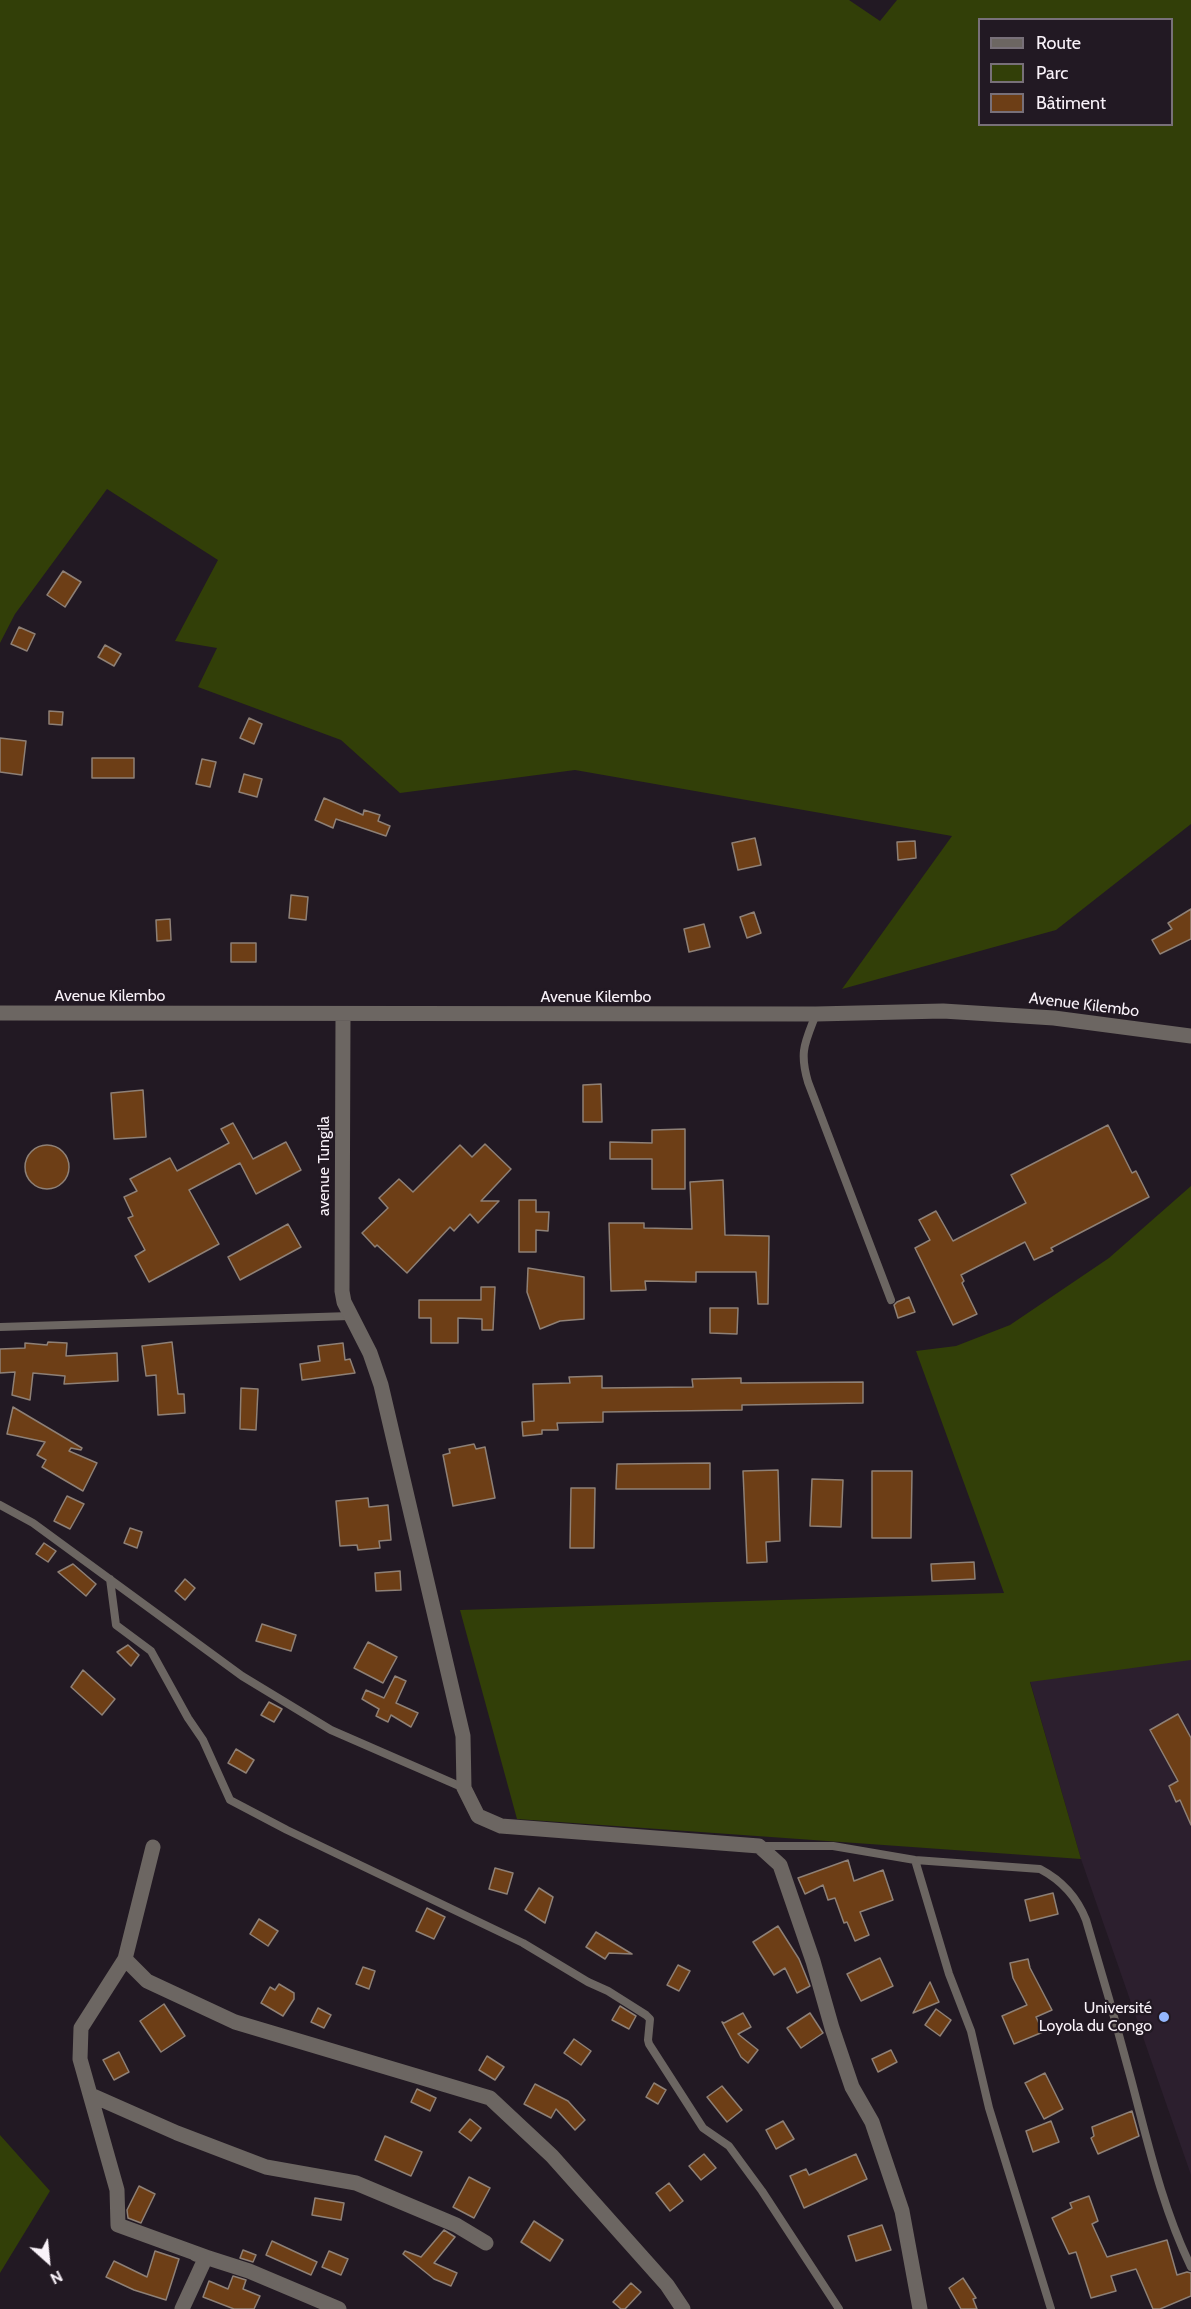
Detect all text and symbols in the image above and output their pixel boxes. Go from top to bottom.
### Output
legend [978,18,1173,126]
text: Route [1036,32,1081,54]
text: Parc [1036,62,1068,84]
text: Bâtiment [1036,92,1106,114]
street label: Avenue Kilembo [55,986,165,1006]
street label: Avenue Kilembo [541,987,651,1007]
street label: Avenue Kilembo [1028,989,1140,1021]
street label: avenue Tungila [314,1116,334,1216]
place label: Université Loyola du Congo [1039,1998,1152,2036]
marker: Université Loyola du Congo [1157,2010,1171,2024]
north arrow [18,2231,78,2291]
text: N [47,2266,66,2289]

